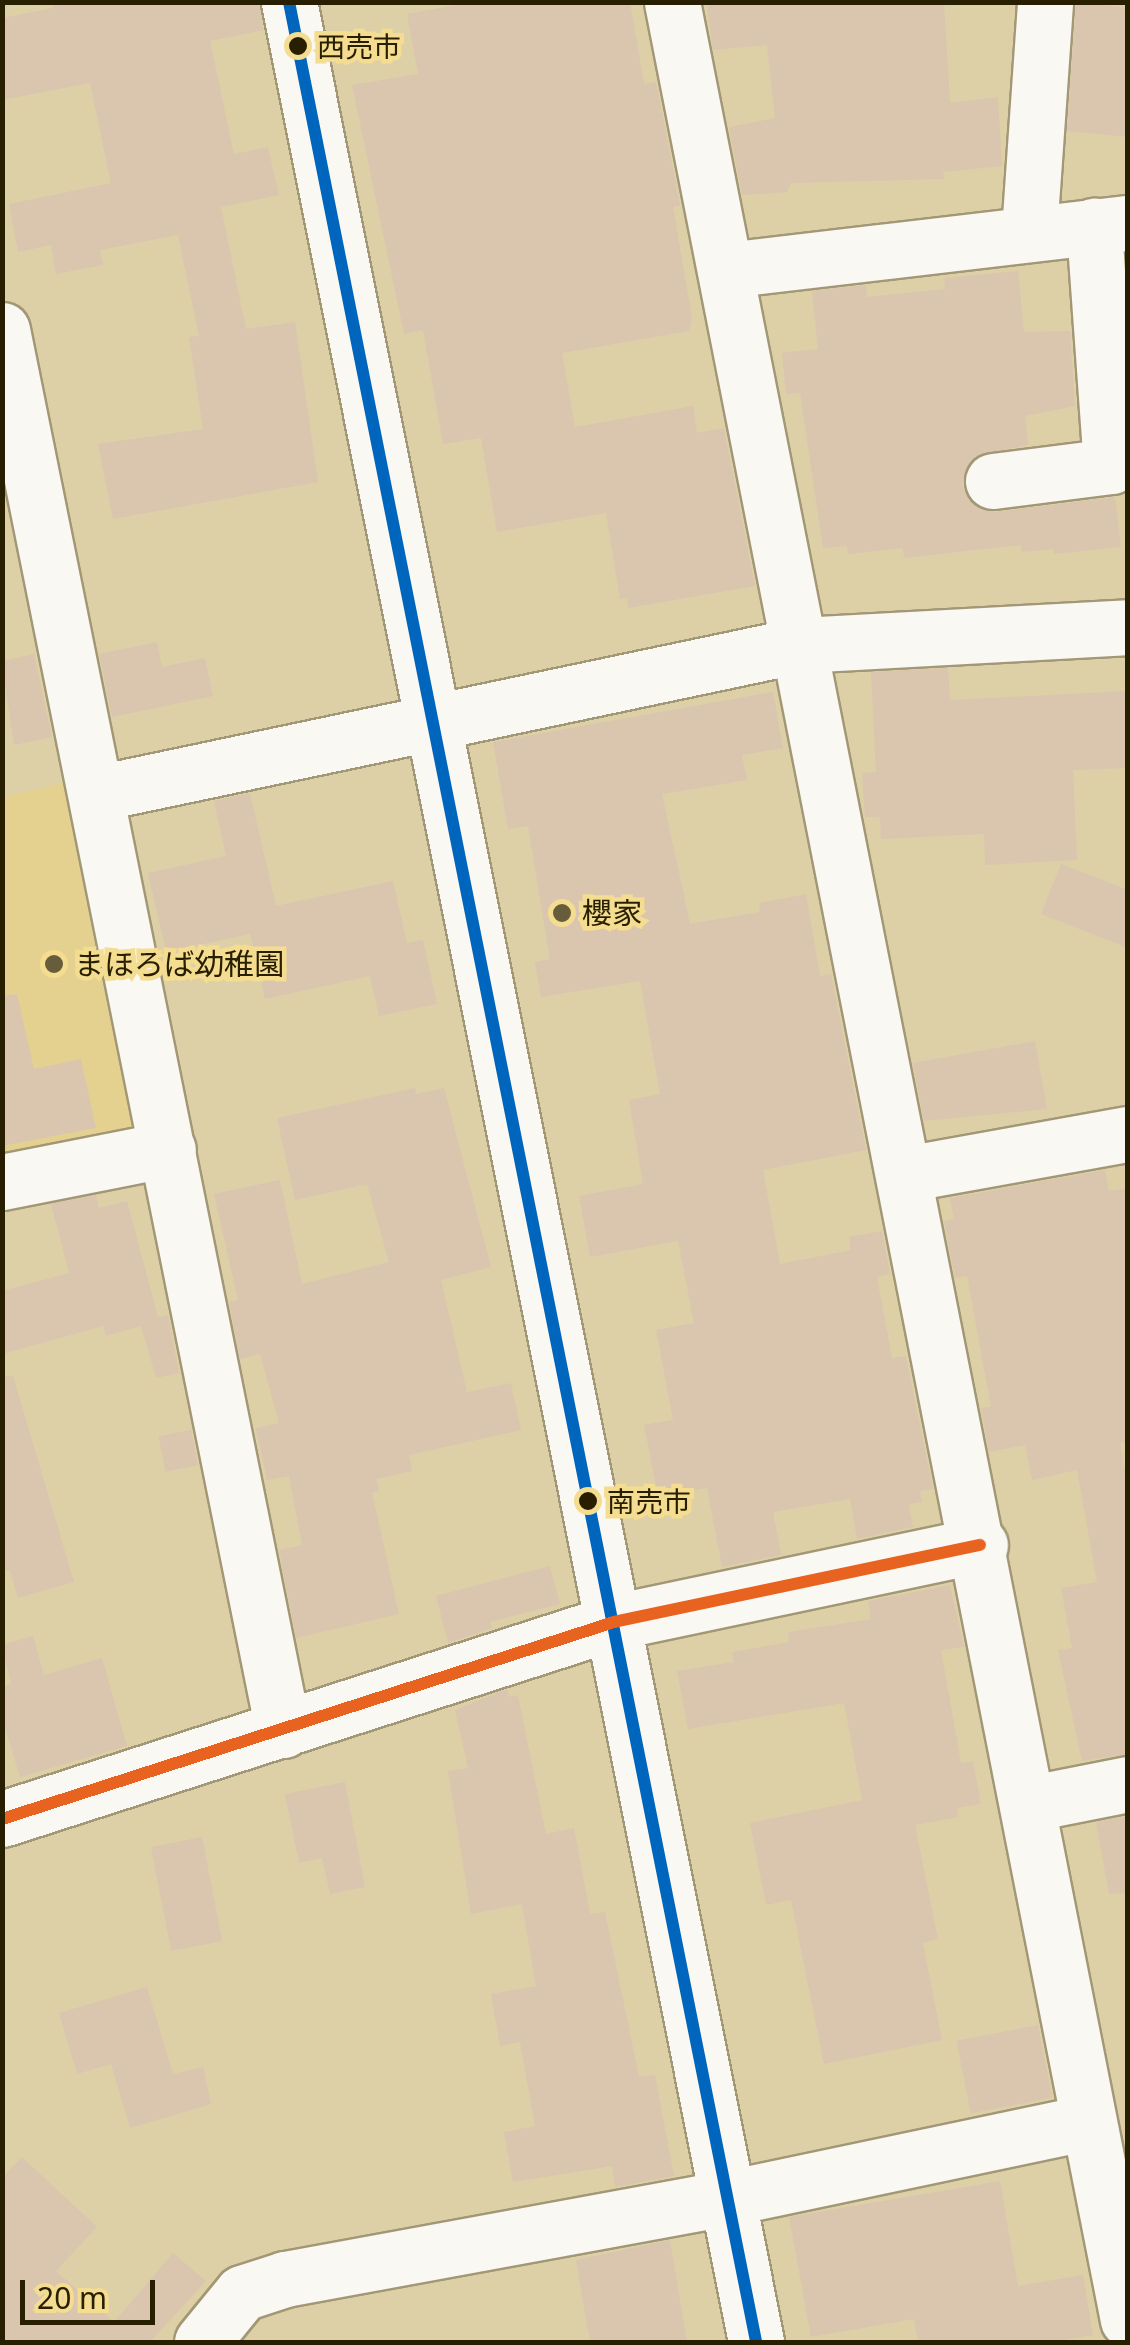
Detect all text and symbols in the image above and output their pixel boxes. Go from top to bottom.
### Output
place label: 西売市 [317,29,401,63]
marker: 西売市 [288,36,308,56]
place label: 櫻家 [582,895,642,931]
marker: 櫻家 [551,902,573,924]
place label: まほろば幼稚園 [74,946,284,982]
marker: まほろば幼稚園 [43,953,65,975]
place label: 南売市 [607,1484,691,1518]
marker: 南売市 [578,1491,598,1511]
scale bar [25,2260,160,2322]
text: 20 m [37,2277,107,2318]

